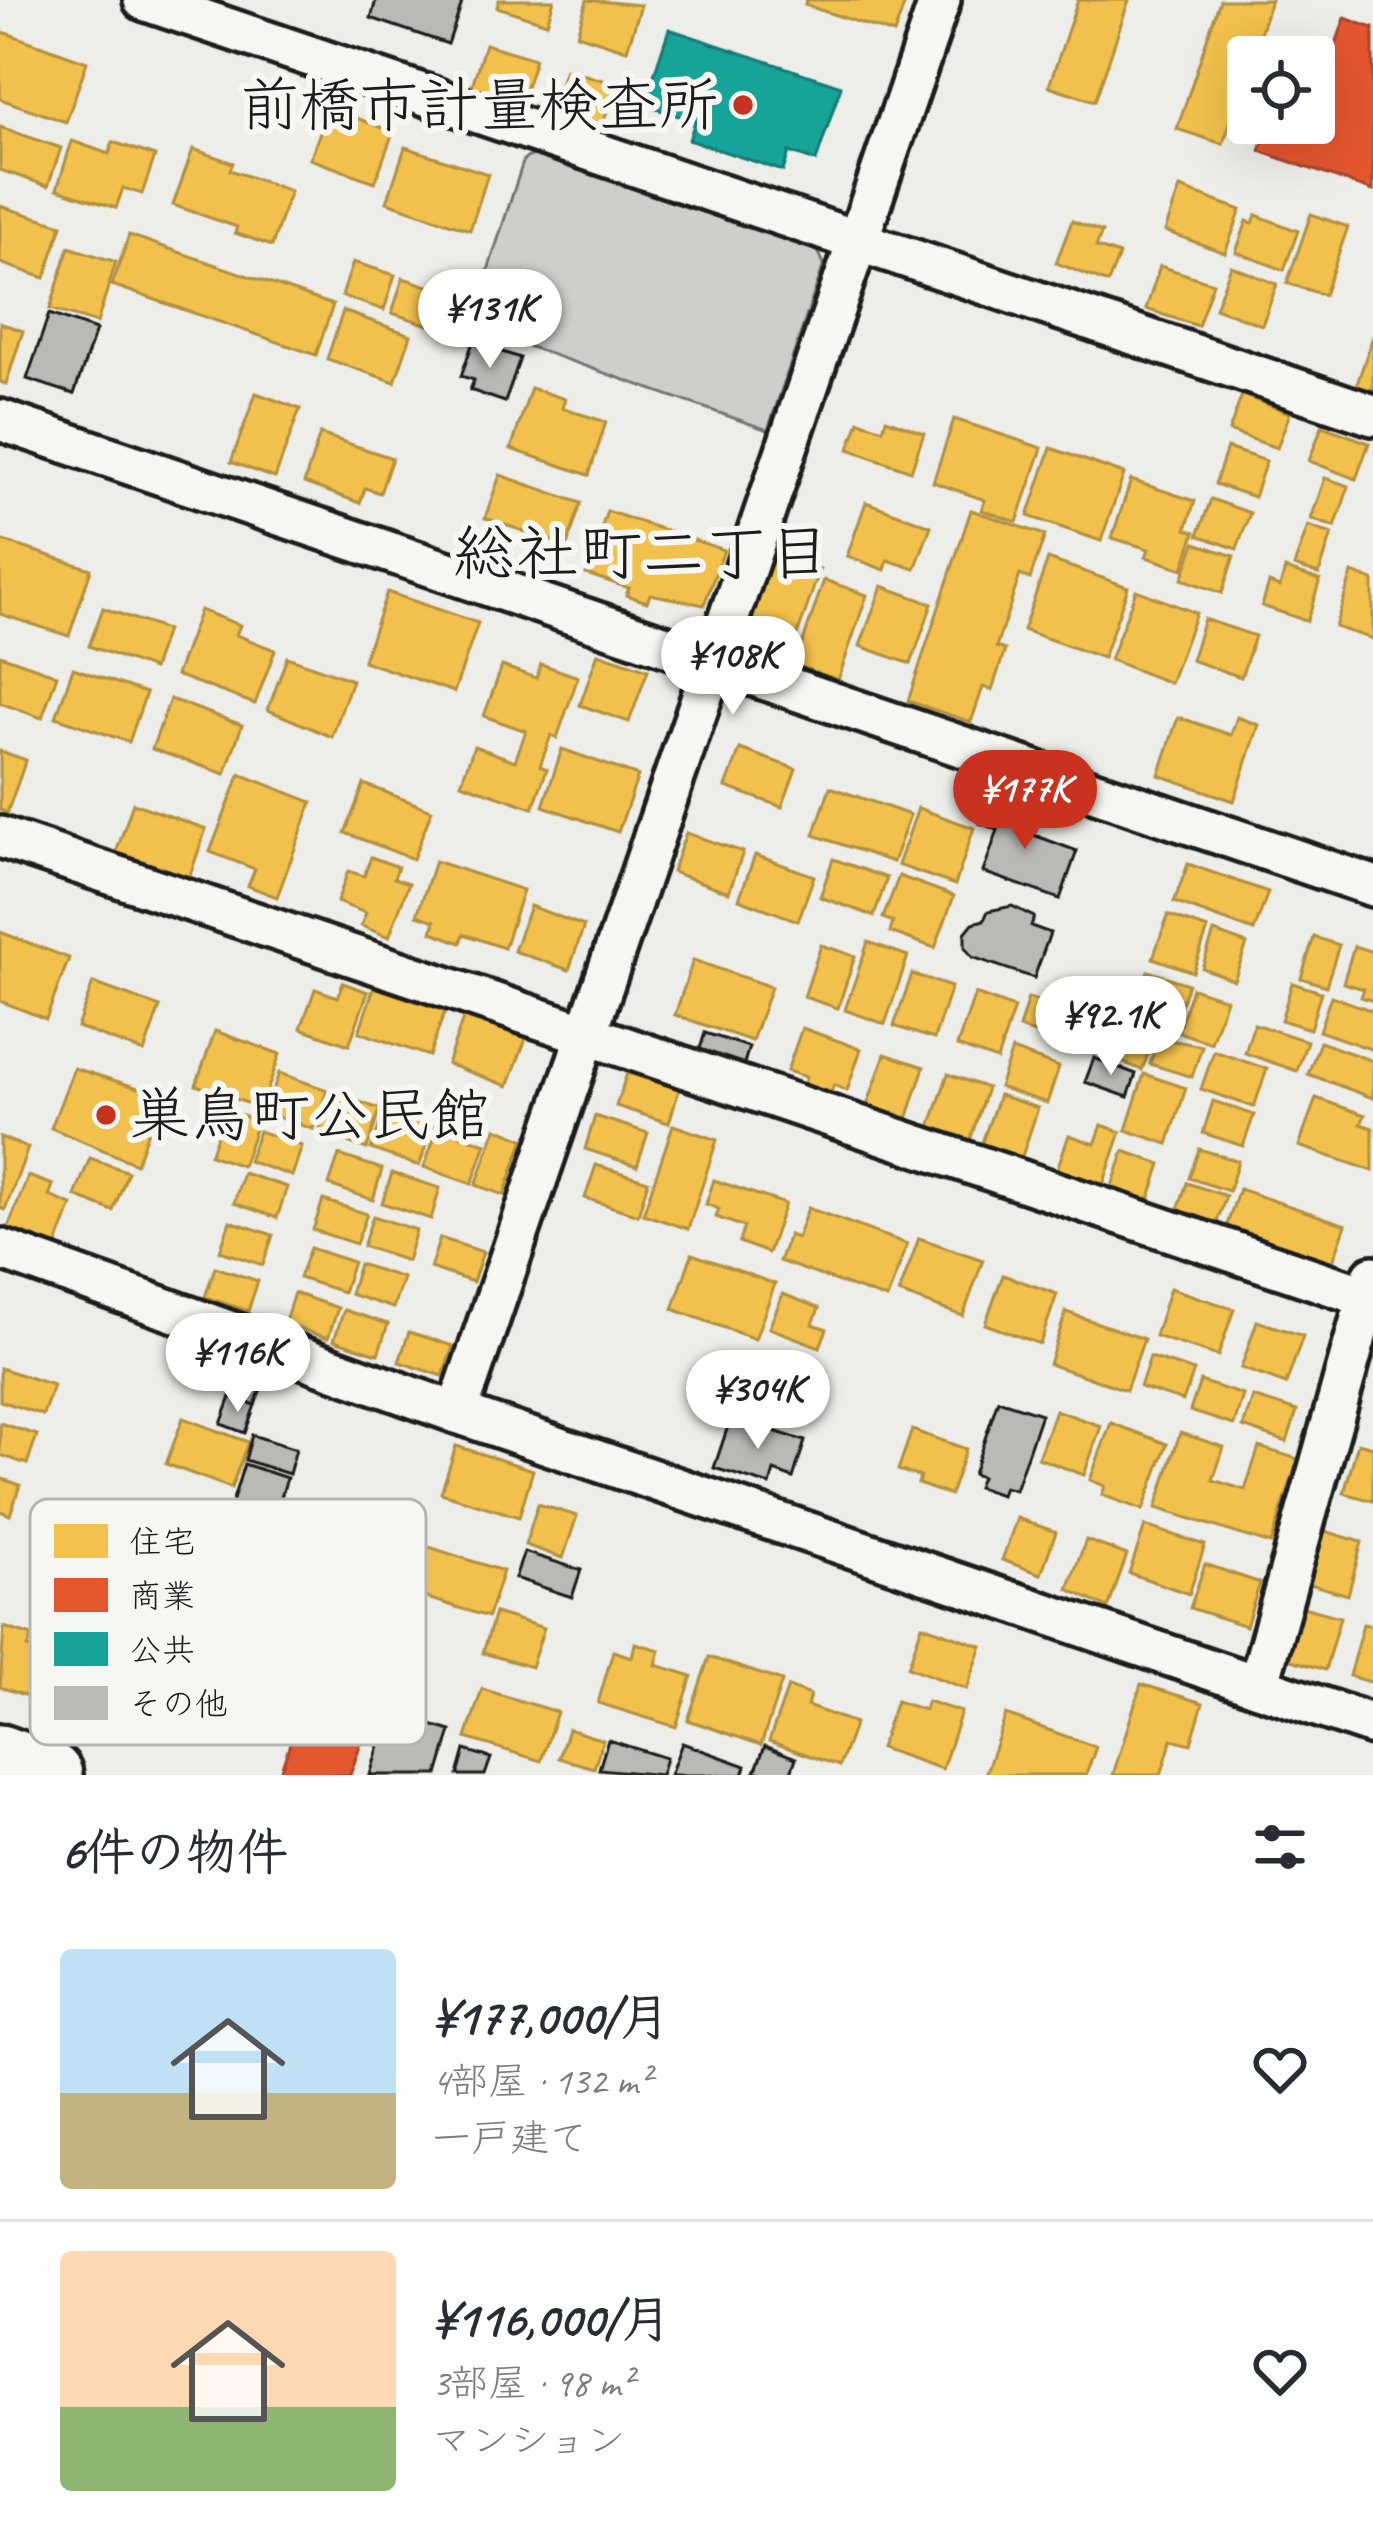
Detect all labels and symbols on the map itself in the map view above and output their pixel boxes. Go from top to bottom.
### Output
place label: 前橋市計量検査所 [239,67,719,143]
marker: 前橋市計量検査所 [730,92,756,118]
pin: ¥131K [406,269,574,371]
district label: 総社町二丁目 [453,514,831,593]
pin: ¥108K [649,616,817,718]
pin: ¥177K [941,750,1109,852]
pin: ¥92.1K [1013,976,1209,1078]
place label: 巣鳥町公民館 [130,1077,490,1153]
marker: 巣鳥町公民館 [93,1102,119,1128]
pin: ¥116K [154,1313,322,1415]
pin: ¥304K [674,1350,842,1452]
legend [30,1499,426,1745]
text: 住宅 [129,1521,195,1563]
text: 商業 [129,1575,195,1617]
text: 公共 [129,1629,195,1671]
text: その他 [129,1683,228,1725]

